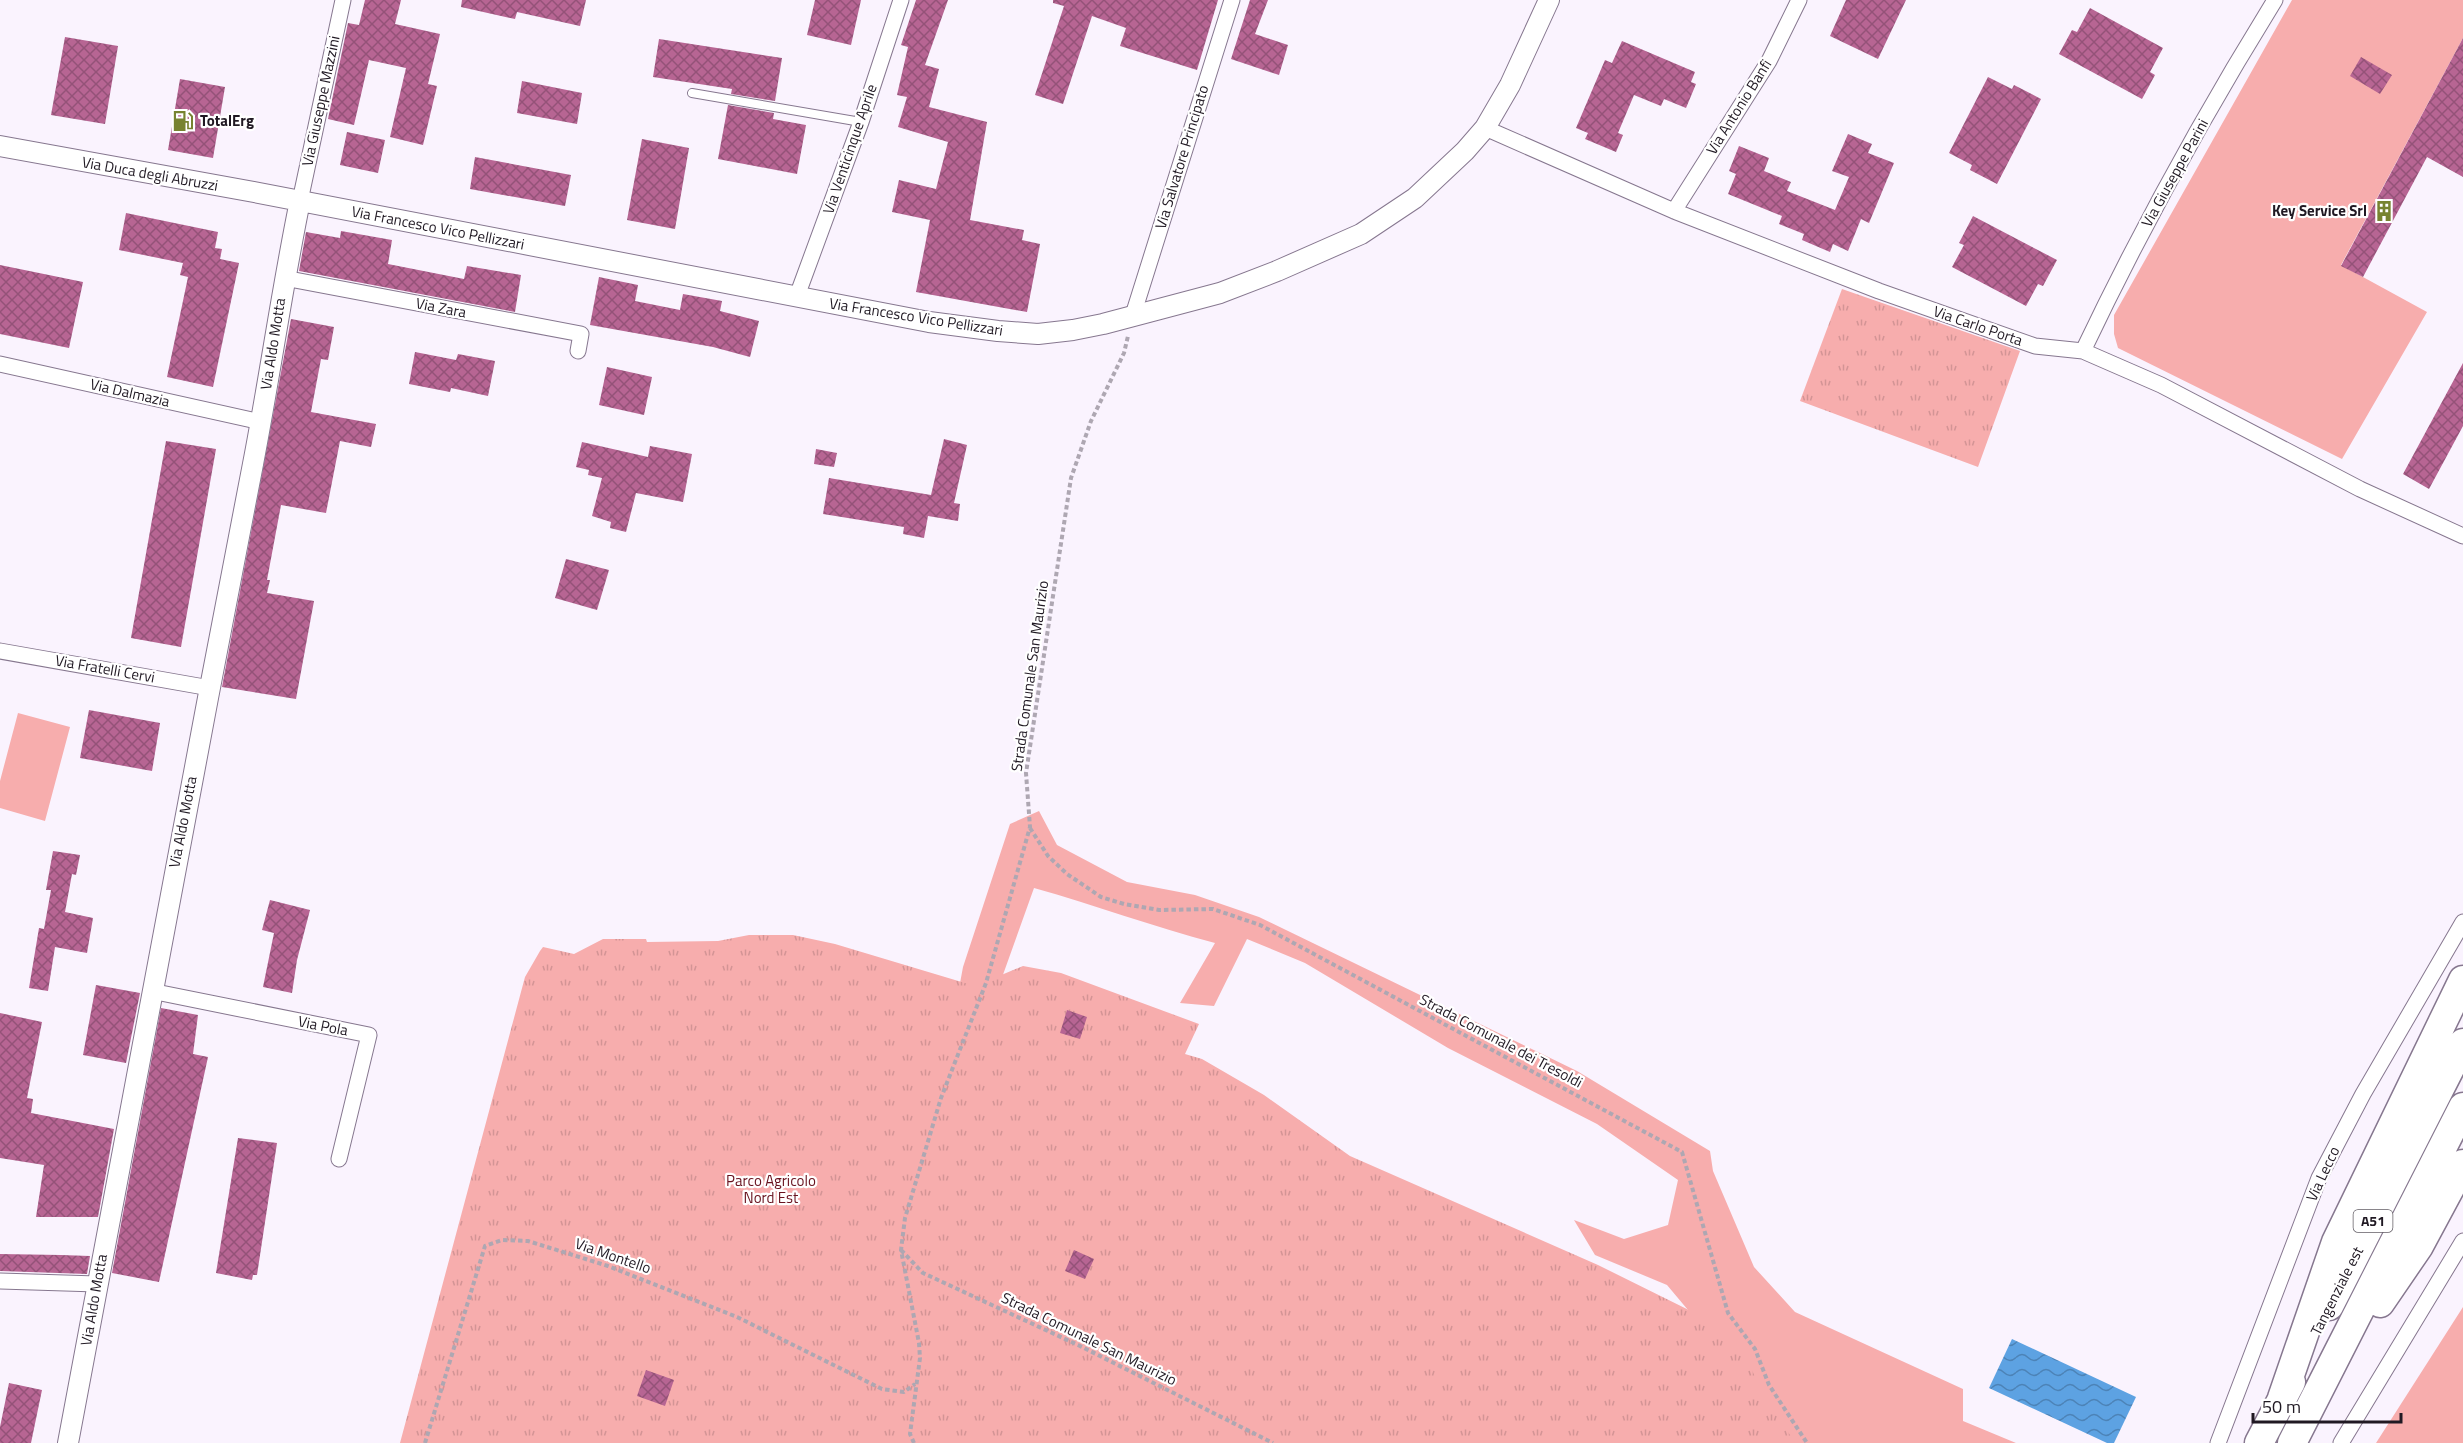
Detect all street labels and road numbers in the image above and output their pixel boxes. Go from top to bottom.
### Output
street label: Via Giuseppe Mazzini [295,33,346,168]
street label: Via Antonio Banfi [1700,55,1777,159]
street label: Via Venticinque Aprile [816,81,883,217]
street label: Via Salvatore Principato [1149,82,1214,232]
street label: Via Giuseppe Parini [2135,114,2214,231]
street label: Via Duca degli Abruzzi [80,150,220,197]
street label: Via Francesco Vico Pellizzari [350,199,527,256]
street label: Via Zara [414,291,469,324]
street label: Via Francesco Vico Pellizzari [827,291,1005,342]
street label: Via Aldo Motta [254,296,291,392]
street label: Via Carlo Porta [1930,299,2026,352]
street label: Via Dalmazia [88,372,173,413]
street label: Strada Comunale San Maurizio [1005,579,1054,773]
street label: Via Fratelli Cervi [53,648,157,689]
street label: Via Aldo Motta [162,774,203,870]
street label: Strada Comunale dei Tresoldi [1416,988,1587,1093]
street label: Via Pola [296,1009,351,1042]
street label: Via Lecco [2300,1142,2345,1205]
road number: A51 [2354,1210,2392,1232]
street label: Via Montello [572,1232,654,1279]
street label: Tangenziale est [2304,1242,2369,1339]
street label: Via Aldo Motta [74,1252,113,1348]
street label: Strada Comunale San Maurizio [998,1286,1181,1391]

